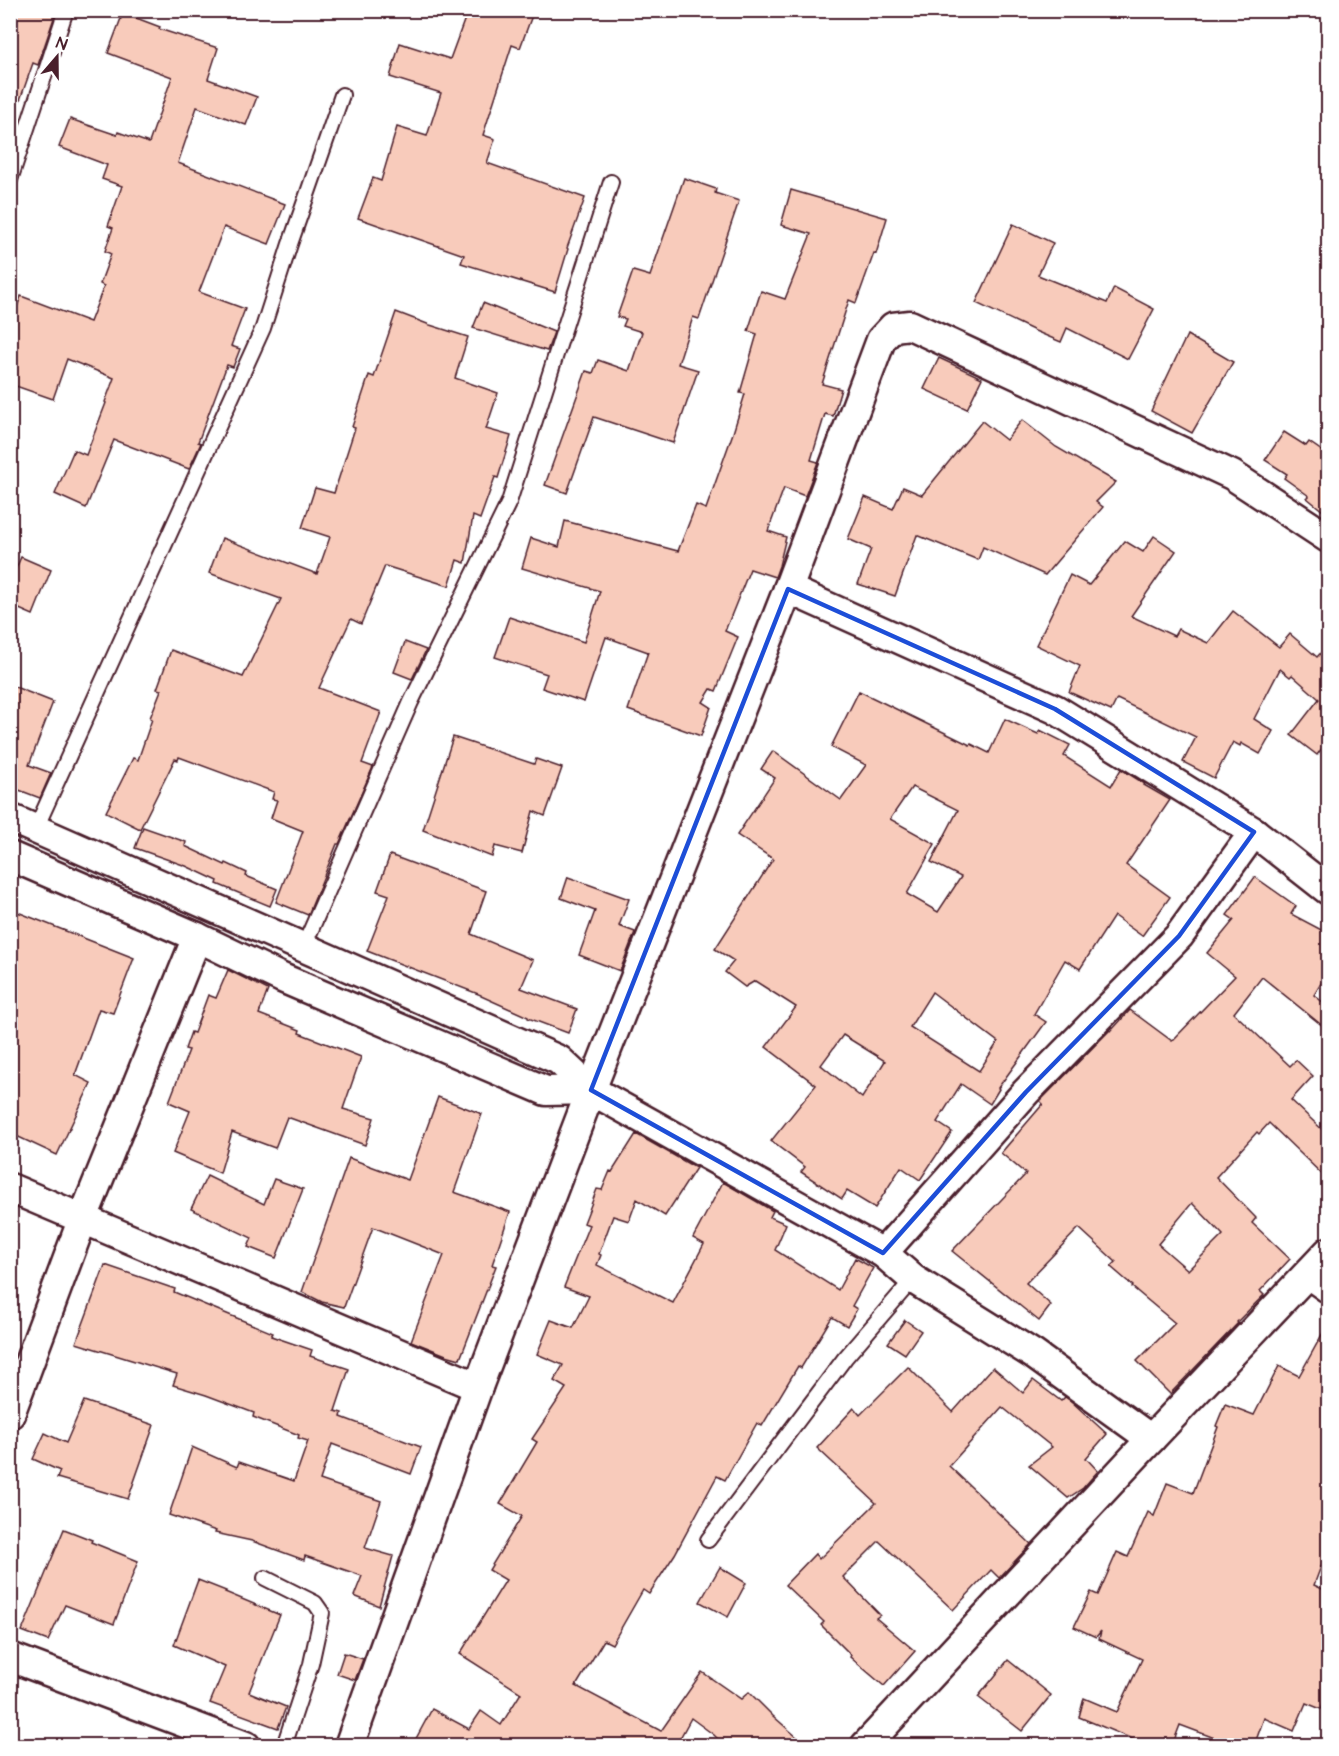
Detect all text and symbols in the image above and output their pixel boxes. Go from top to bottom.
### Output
north arrow [27,27,87,87]
text: N [53,32,70,56]

